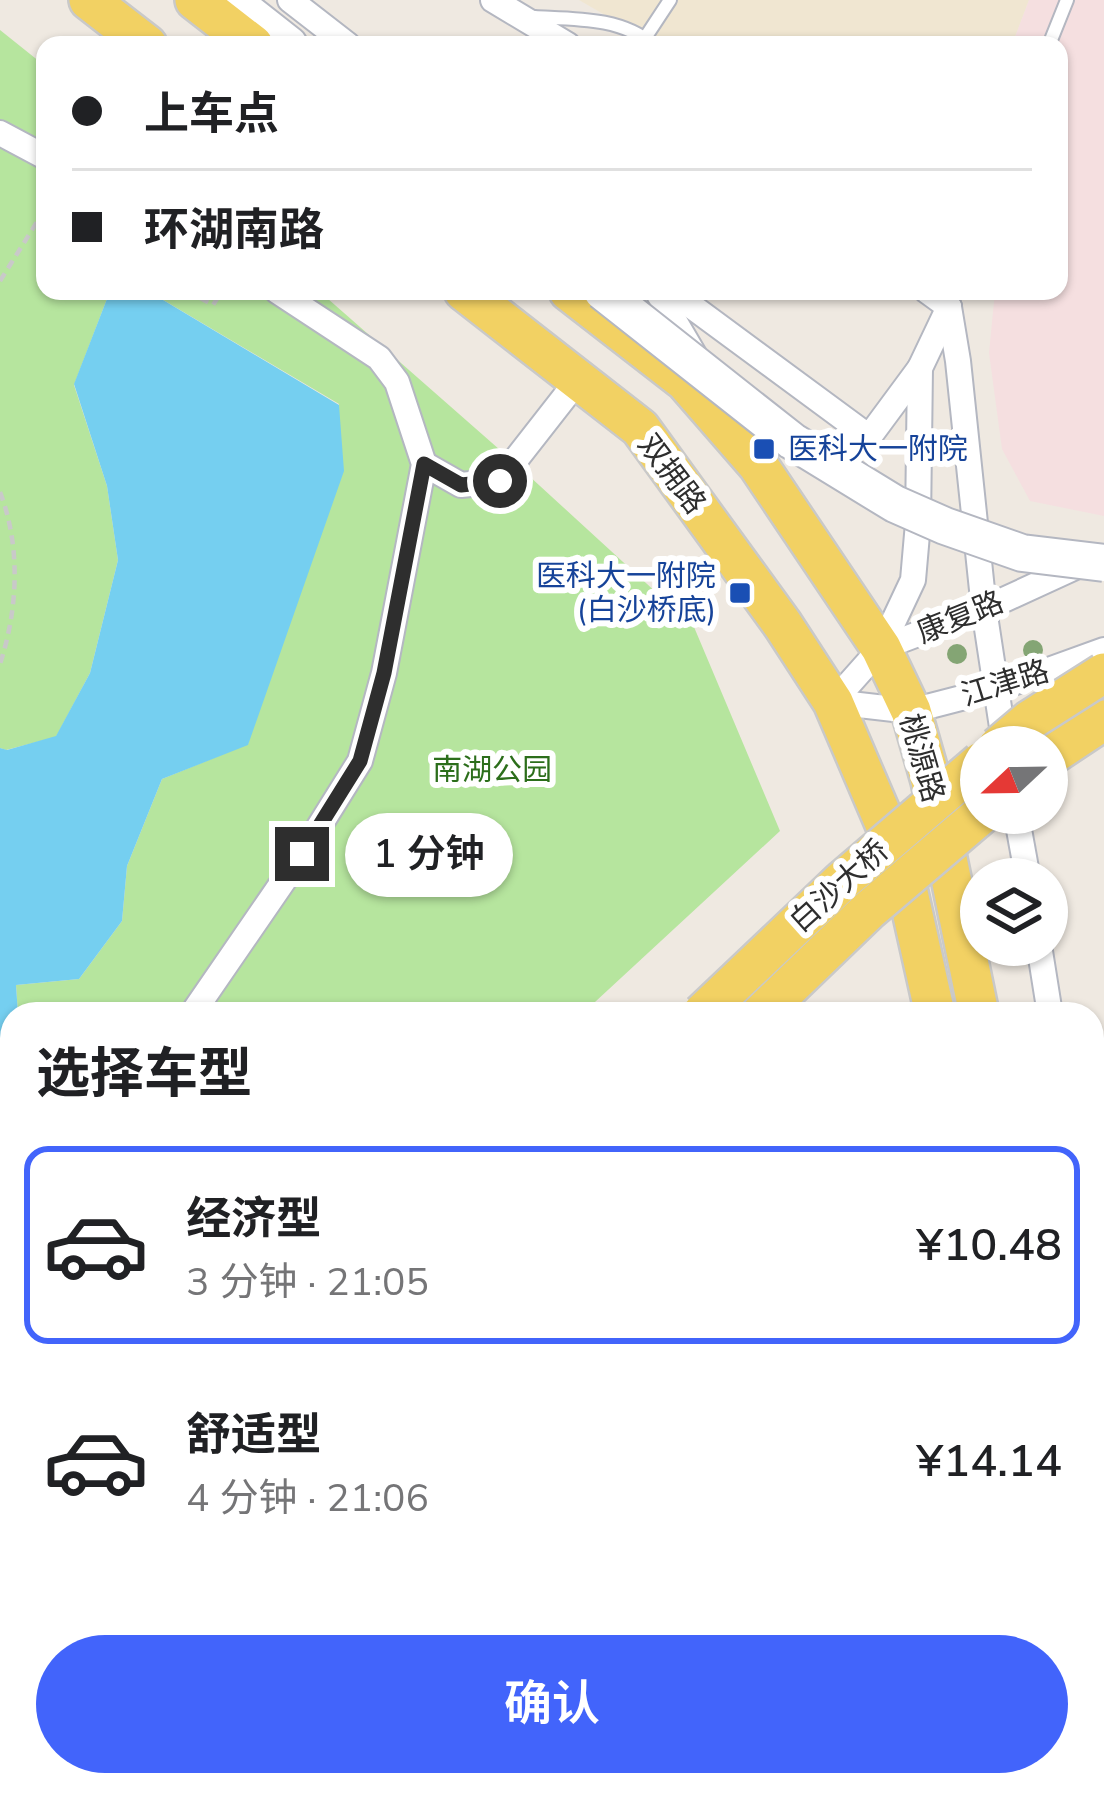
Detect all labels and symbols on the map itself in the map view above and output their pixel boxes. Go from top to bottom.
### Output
street label: 双拥路 [628,426,715,523]
place label: 医科大一附院 [788,429,968,470]
marker: 医科大一附院 [751,436,777,462]
route start [473,454,527,508]
place label: 医科大一附院 (白沙桥底) [536,556,716,631]
marker: 医科大一附院 (白沙桥底) [727,580,753,606]
street label: 康复路 [911,582,1010,653]
street label: 江津路 [956,651,1054,716]
street label: 桃源路 [889,709,954,807]
north arrow [960,726,1068,834]
park label: 南湖公园 [432,750,552,791]
callout: 1 分钟 [344,812,512,896]
route end [275,827,329,881]
street label: 白沙大桥 [781,831,898,942]

